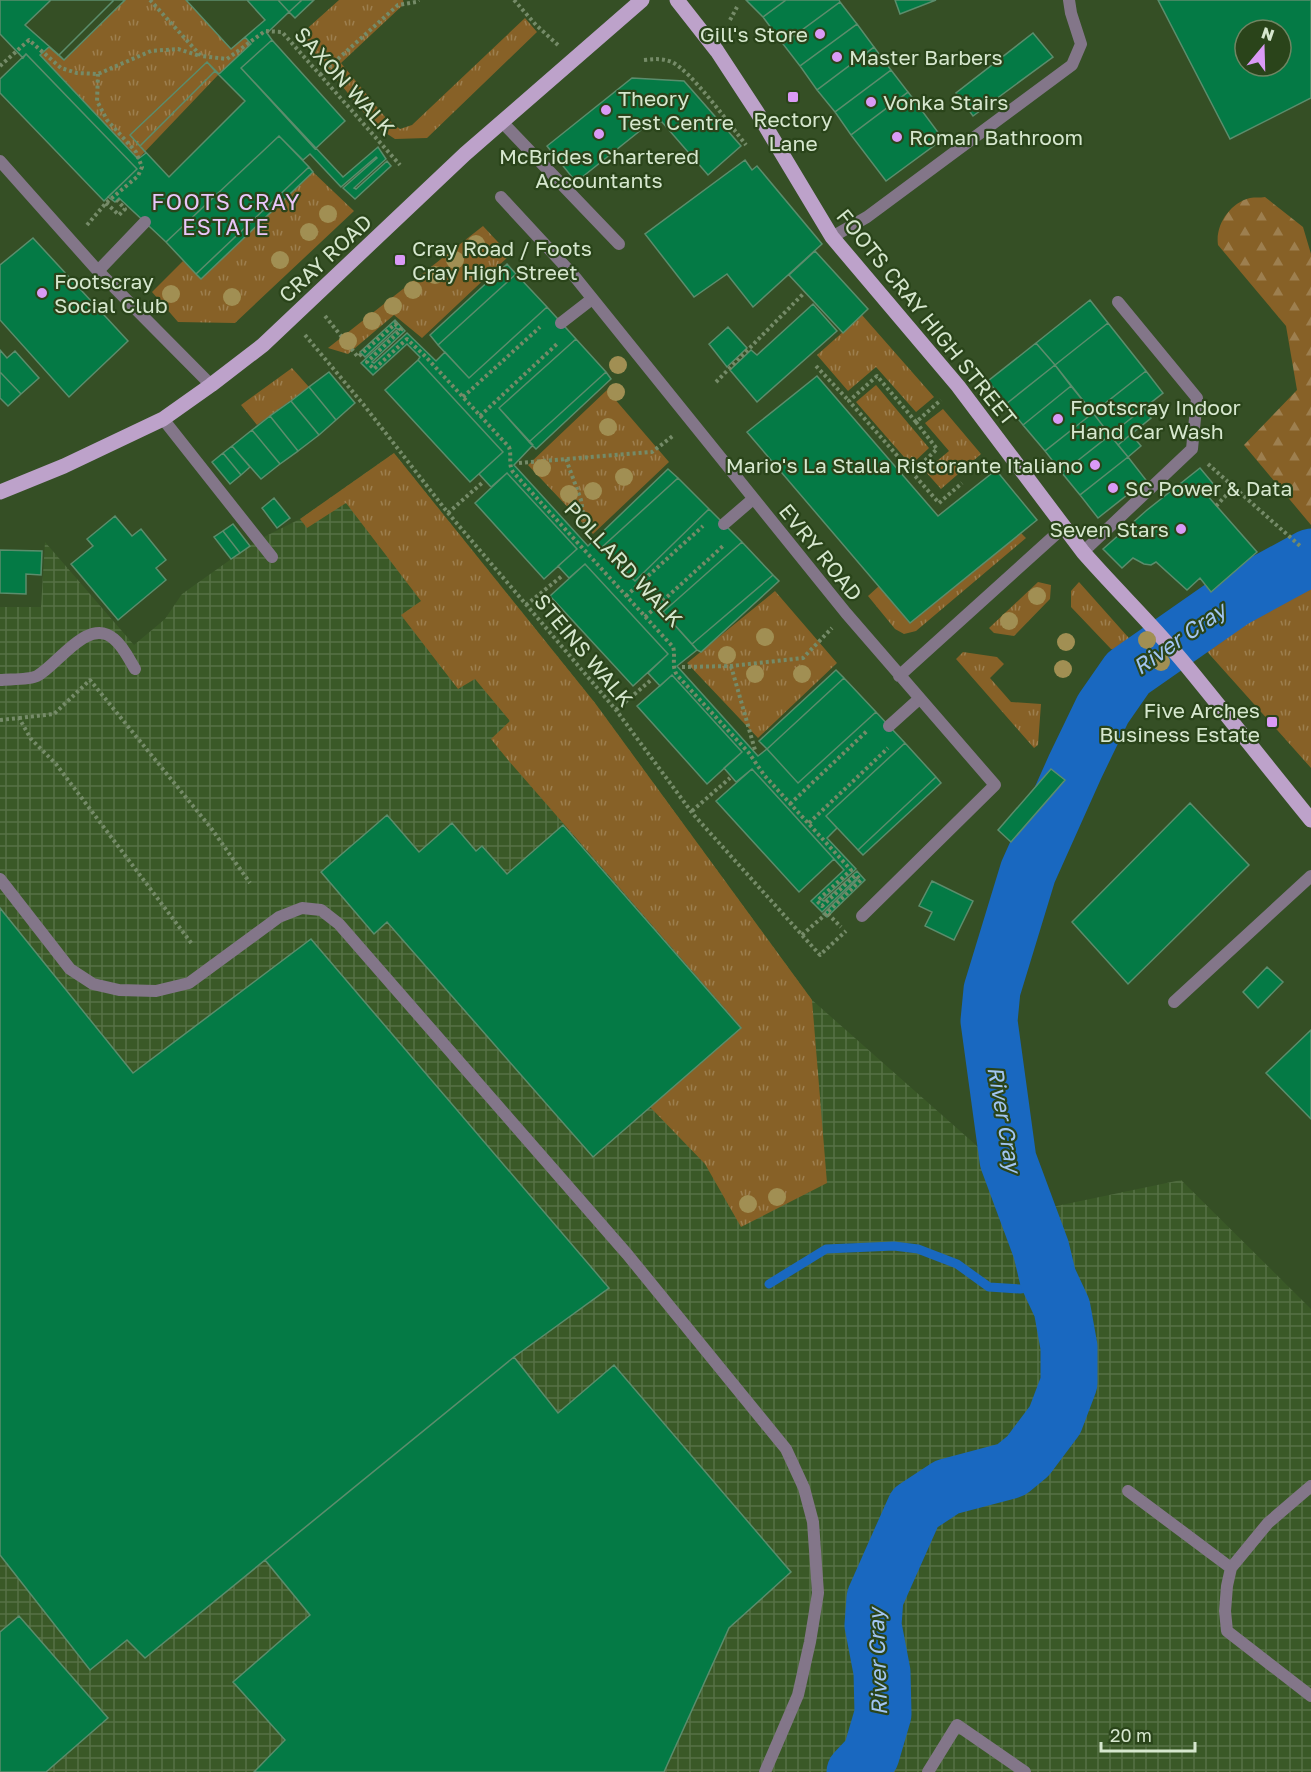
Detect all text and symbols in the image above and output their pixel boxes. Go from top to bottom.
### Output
north arrow [1233,18,1293,78]
street label: SAXON WALK [289,21,401,141]
place label: Gill's Store [700,21,808,47]
text: N [1259,22,1277,45]
marker: Gill's Store [813,27,827,41]
place label: Master Barbers [849,44,1003,70]
marker: Master Barbers [830,50,844,64]
place label: Theory Test Centre [618,85,734,135]
place label: Vonka Stairs [883,89,1008,115]
marker: Rectory Lane [786,90,800,104]
marker: Vonka Stairs [864,95,878,109]
marker: Theory Test Centre [599,103,613,117]
place label: Rectory Lane [753,106,833,156]
place label: Roman Bathroom [909,124,1083,150]
marker: McBrides Chartered Accountants [592,127,606,141]
marker: Roman Bathroom [890,130,904,144]
place label: McBrides Chartered Accountants [499,143,699,193]
district label: FOOTS CRAY ESTATE [151,188,301,240]
street label: FOOTS CRAY HIGH STREET [831,203,1023,431]
street label: CRAY ROAD [273,208,377,308]
place label: Cray Road / Foots Cray High Street [412,235,592,285]
marker: Cray Road / Foots Cray High Street [393,253,407,267]
place label: Footscray Social Club [54,268,168,318]
marker: Footscray Social Club [35,286,49,300]
place label: Footscray Indoor Hand Car Wash [1070,394,1241,444]
marker: Footscray Indoor Hand Car Wash [1051,412,1065,426]
place label: Mario's La Stalla Ristorante Italiano [726,452,1083,478]
marker: Mario's La Stalla Ristorante Italiano [1088,458,1102,472]
place label: SC Power & Data [1125,475,1292,501]
marker: SC Power & Data [1106,481,1120,495]
street label: POLLARD WALK [559,496,689,632]
street label: EVRY ROAD [774,498,868,606]
place label: Seven Stars [1050,516,1169,542]
marker: Seven Stars [1174,522,1188,536]
street label: STEINS WALK [529,588,639,712]
water label: River Cray [1127,595,1233,680]
place label: Five Arches Business Estate [1099,697,1260,747]
marker: Five Arches Business Estate [1265,715,1279,729]
water label: River Cray [982,1064,1028,1177]
water label: River Cray [862,1605,892,1716]
scale bar [1101,1715,1196,1753]
text: 20 m [1110,1724,1152,1746]

